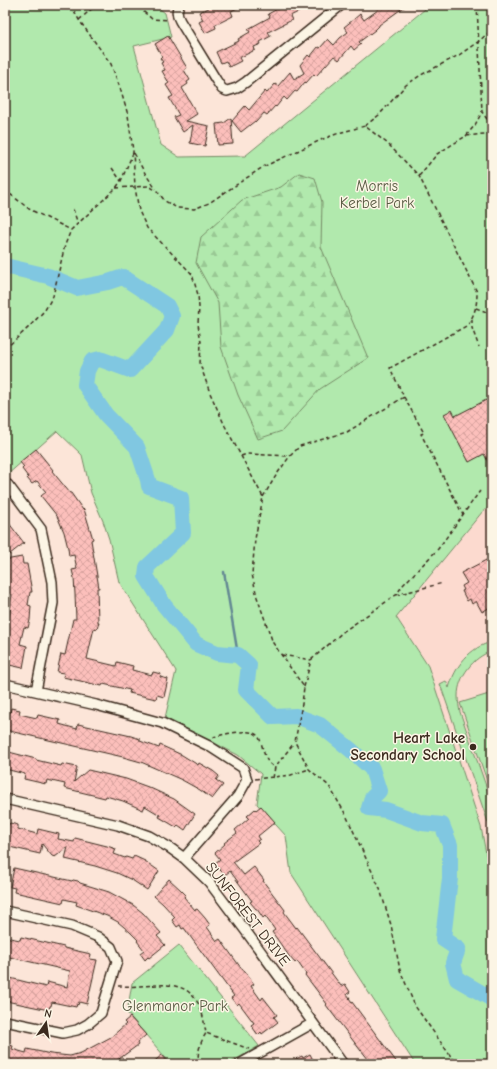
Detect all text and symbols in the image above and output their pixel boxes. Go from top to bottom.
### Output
park label: Morris Kerbel Park [340,177,415,212]
place label: Heart Lake Secondary School [351,729,465,764]
marker: Heart Lake Secondary School [468,742,478,752]
street label: SUNFOREST DRIVE [202,858,294,970]
park label: Glenmanor Park [122,997,229,1015]
north arrow [26,1003,66,1043]
text: N [43,1007,53,1021]

